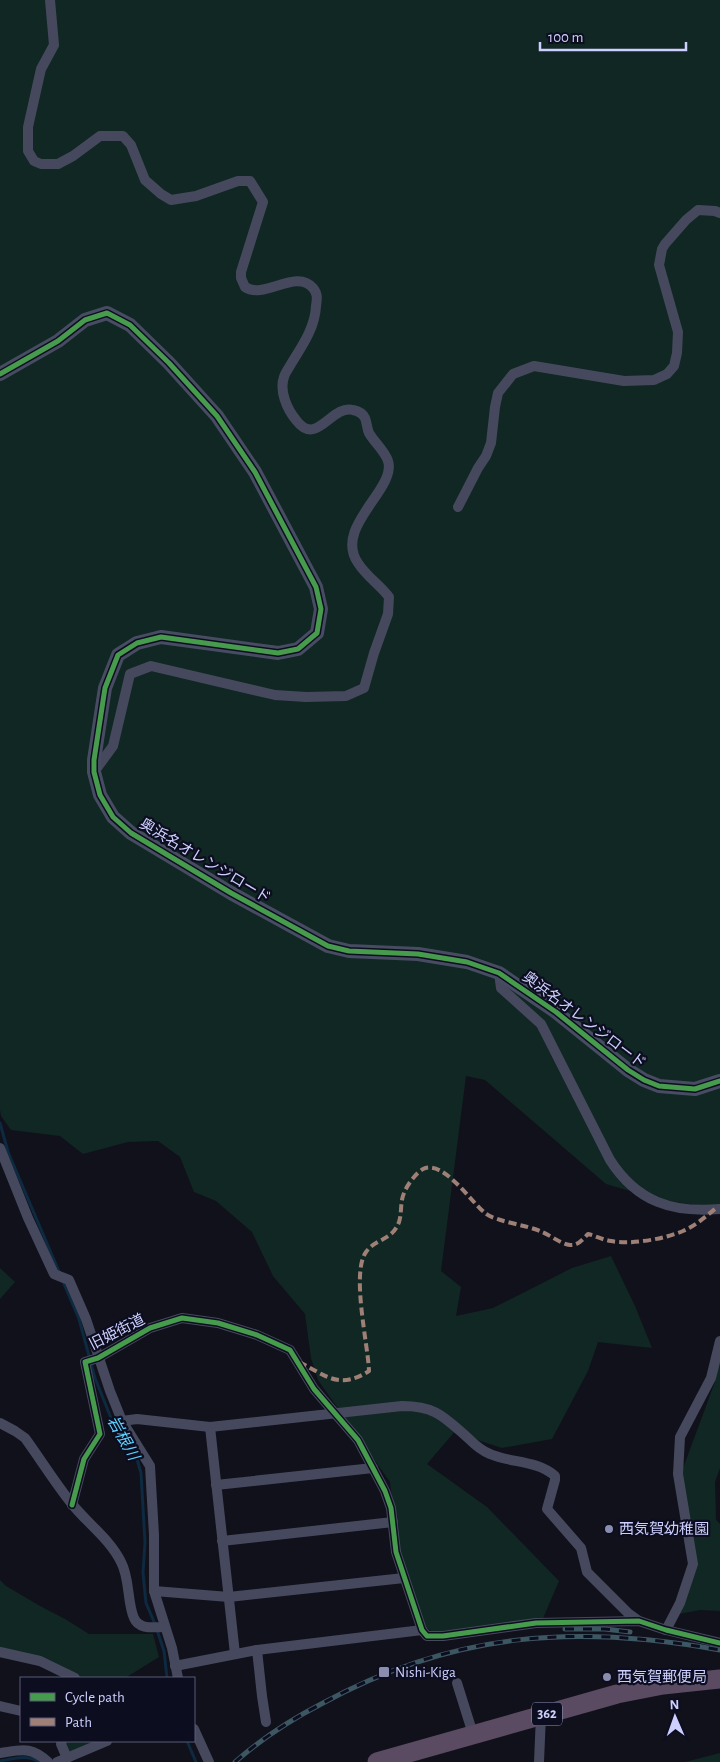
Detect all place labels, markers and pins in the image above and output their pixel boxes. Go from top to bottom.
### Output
place label: 西気賀幼稚園 [619,1521,709,1537]
marker: 西気賀幼稚園 [603,1523,615,1535]
marker: Nishi-Kiga [377,1665,391,1679]
place label: Nishi-Kiga [395,1665,456,1680]
place label: 西気賀郵便局 [617,1669,707,1685]
marker: 西気賀郵便局 [601,1671,613,1683]

